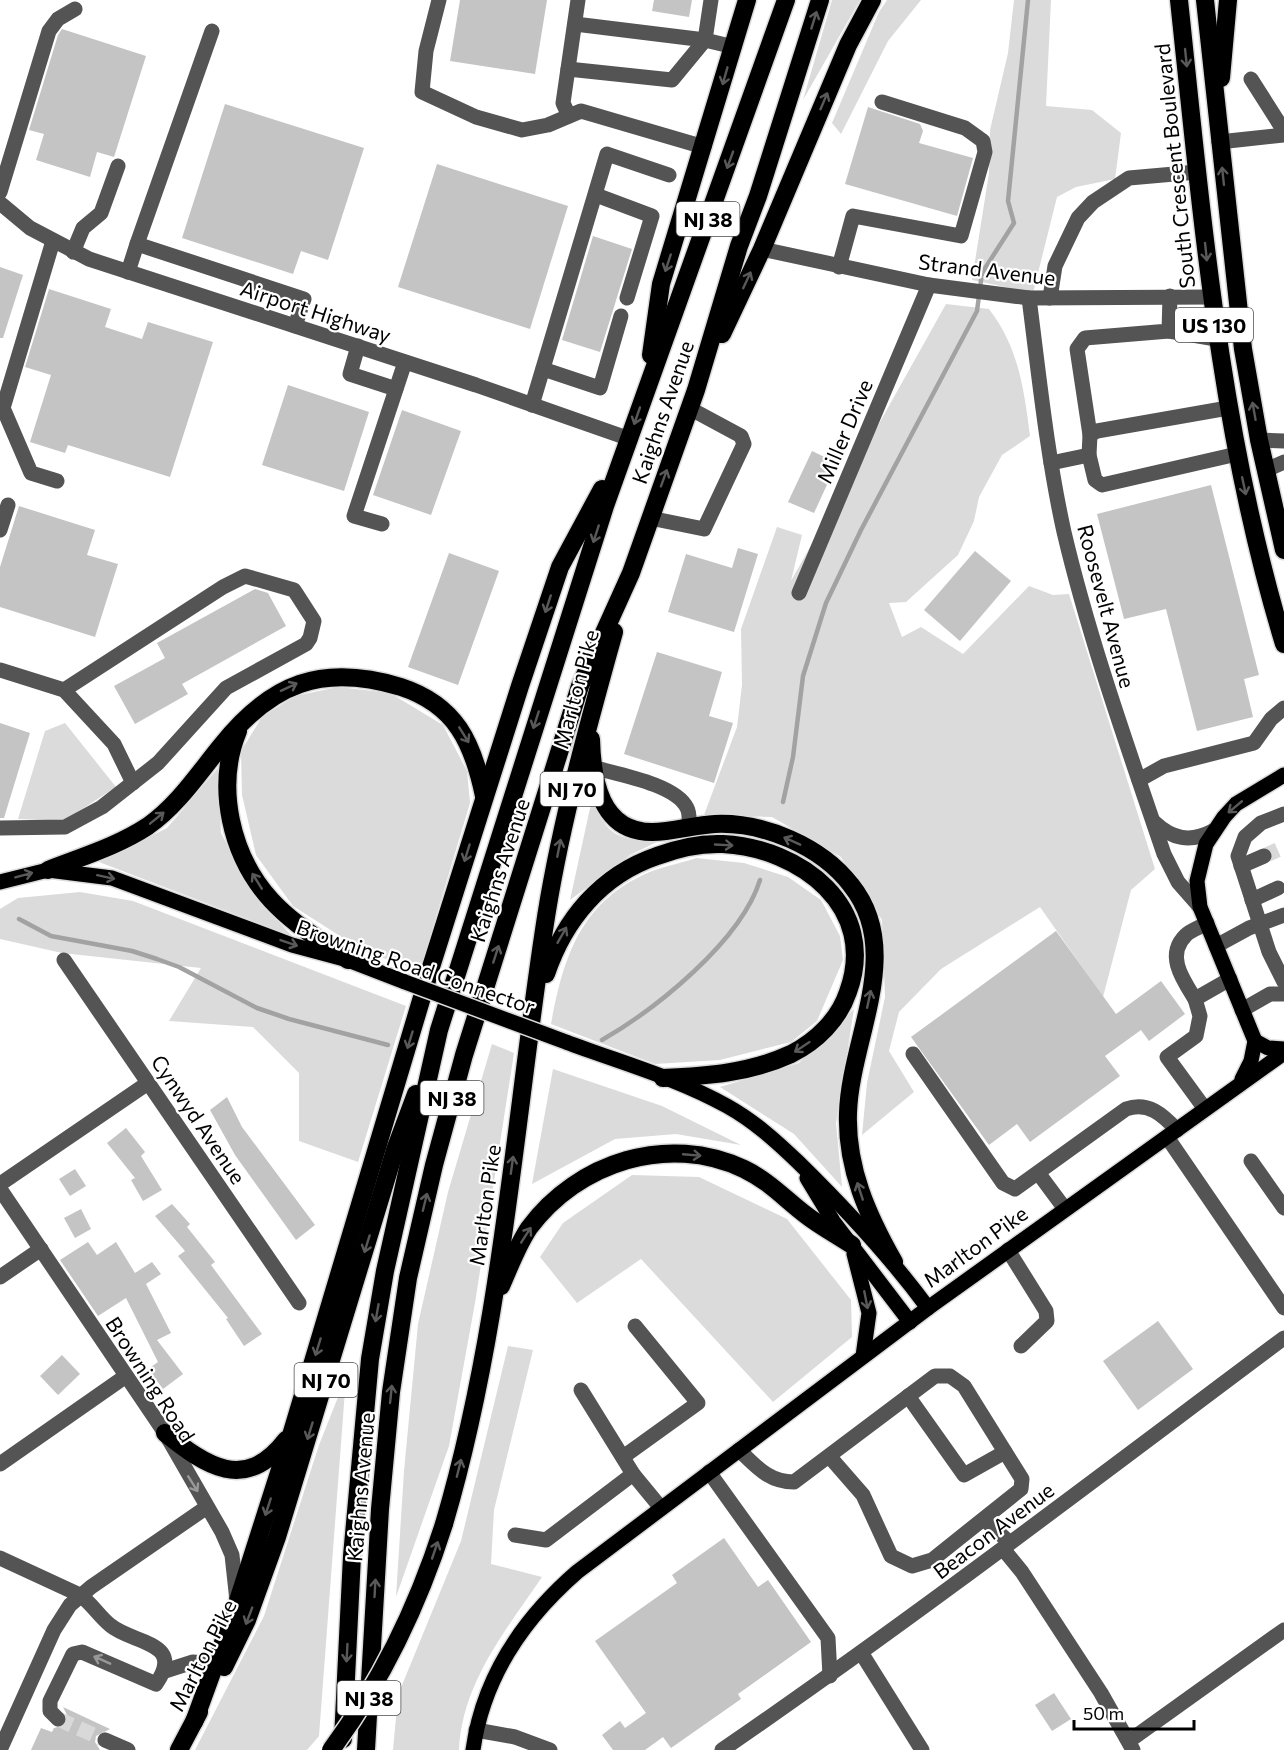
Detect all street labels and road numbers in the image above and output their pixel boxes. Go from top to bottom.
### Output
street label: South Crescent Boulevard [1149,42,1199,290]
road number: NJ 38 [676,202,740,236]
street label: Strand Avenue [917,248,1057,290]
street label: Airport Highway [238,275,395,347]
road number: US 130 [1175,308,1253,342]
street label: Kaighns Avenue [626,337,698,487]
street label: Miller Drive [811,375,877,487]
street label: Roosevelt Avenue [1073,522,1141,690]
street label: Marlton Pike [547,627,603,751]
road number: NJ 70 [540,772,604,806]
street label: Kaighns Avenue [464,795,534,945]
street label: Browning Road Connector [294,913,538,1019]
street label: Cynwyd Avenue [147,1050,251,1188]
road number: NJ 38 [420,1081,484,1115]
street label: Marlton Pike [463,1143,505,1267]
street label: Marlton Pike [918,1200,1032,1292]
street label: Browning Road [101,1312,201,1446]
road number: NJ 70 [294,1363,358,1397]
street label: Kaighns Avenue [341,1411,379,1563]
street label: Beacon Avenue [928,1477,1058,1583]
street label: Marlton Pike [163,1595,241,1715]
road number: NJ 38 [338,1681,400,1715]

